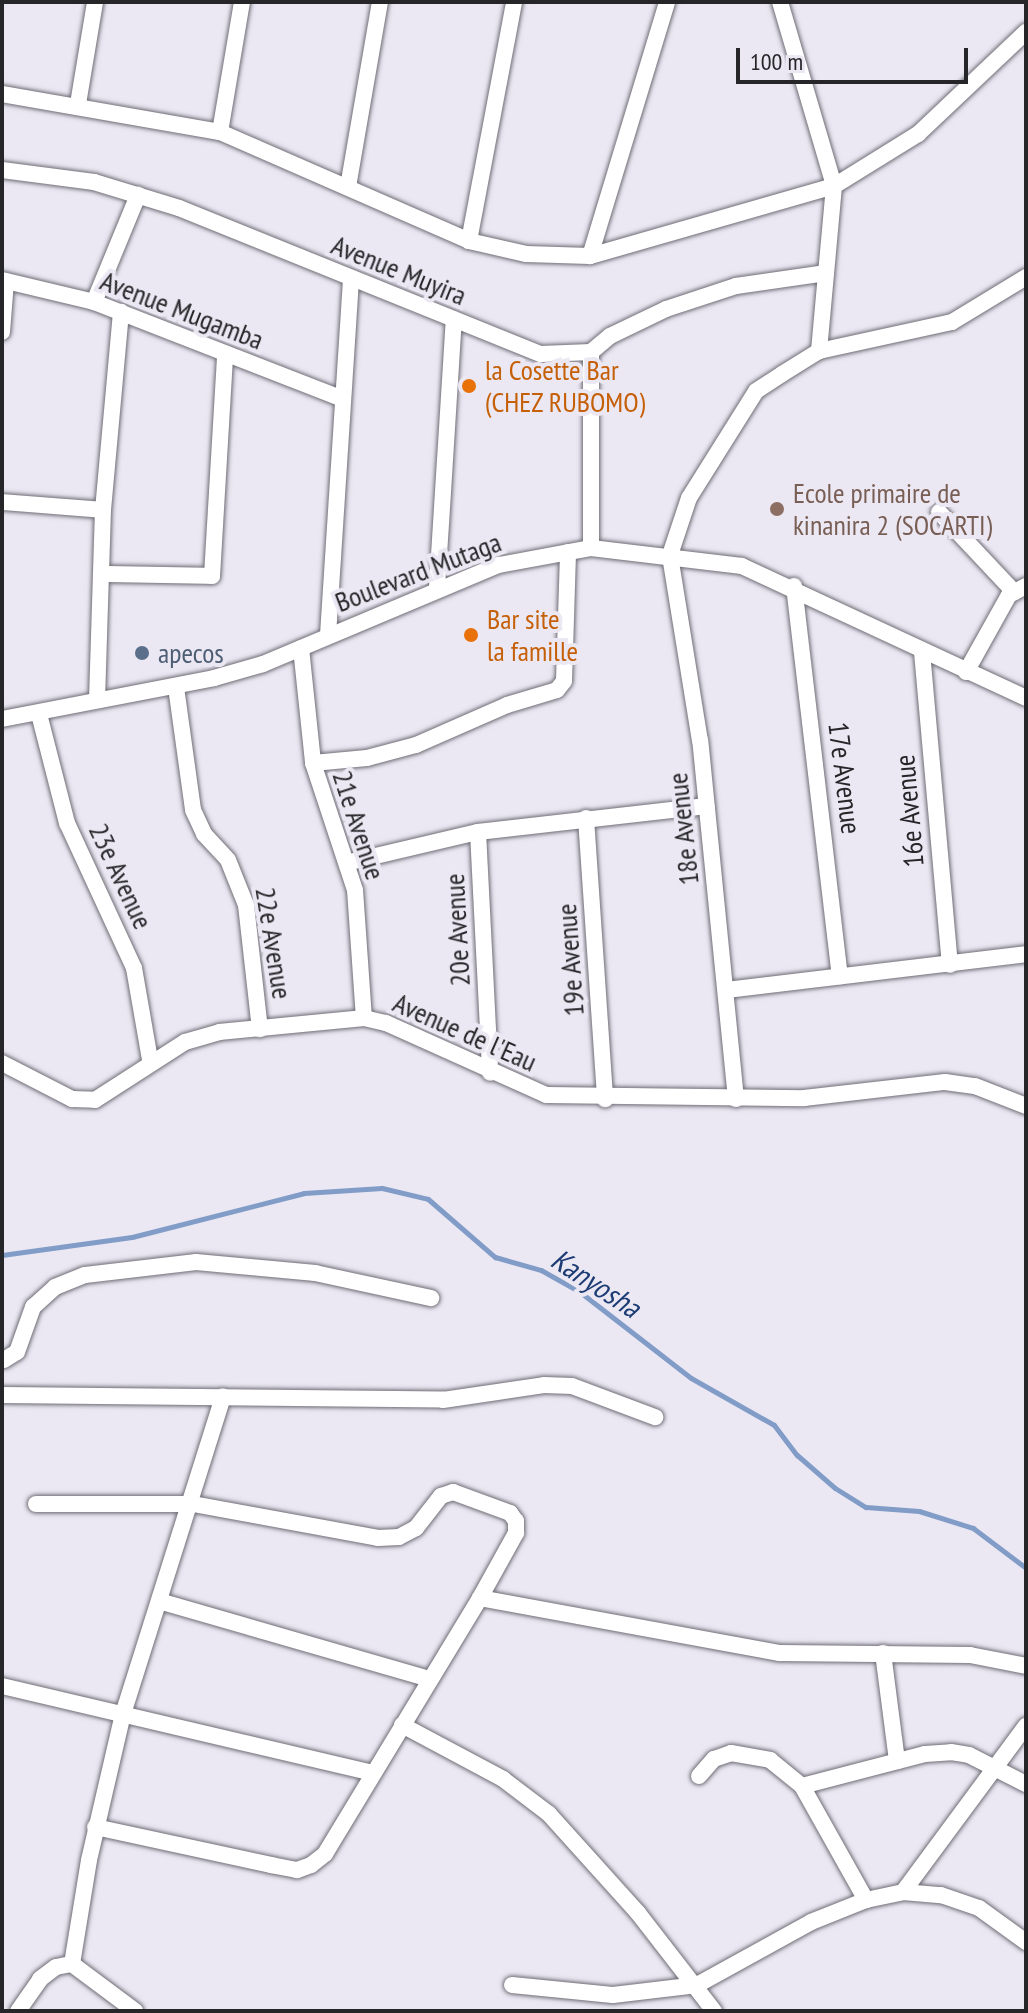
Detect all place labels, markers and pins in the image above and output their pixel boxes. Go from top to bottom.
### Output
place label: la Cosette Bar (CHEZ RUBOMO) [485,353,646,419]
marker: la Cosette Bar (CHEZ RUBOMO) [460,377,478,395]
place label: Ecole primaire de kinanira 2 (SOCARTI) [793,476,992,542]
marker: Ecole primaire de kinanira 2 (SOCARTI) [768,500,786,518]
place label: Bar site la famille [487,602,578,668]
marker: Bar site la famille [462,626,480,644]
place label: apecos [158,636,224,670]
marker: apecos [133,644,151,662]

